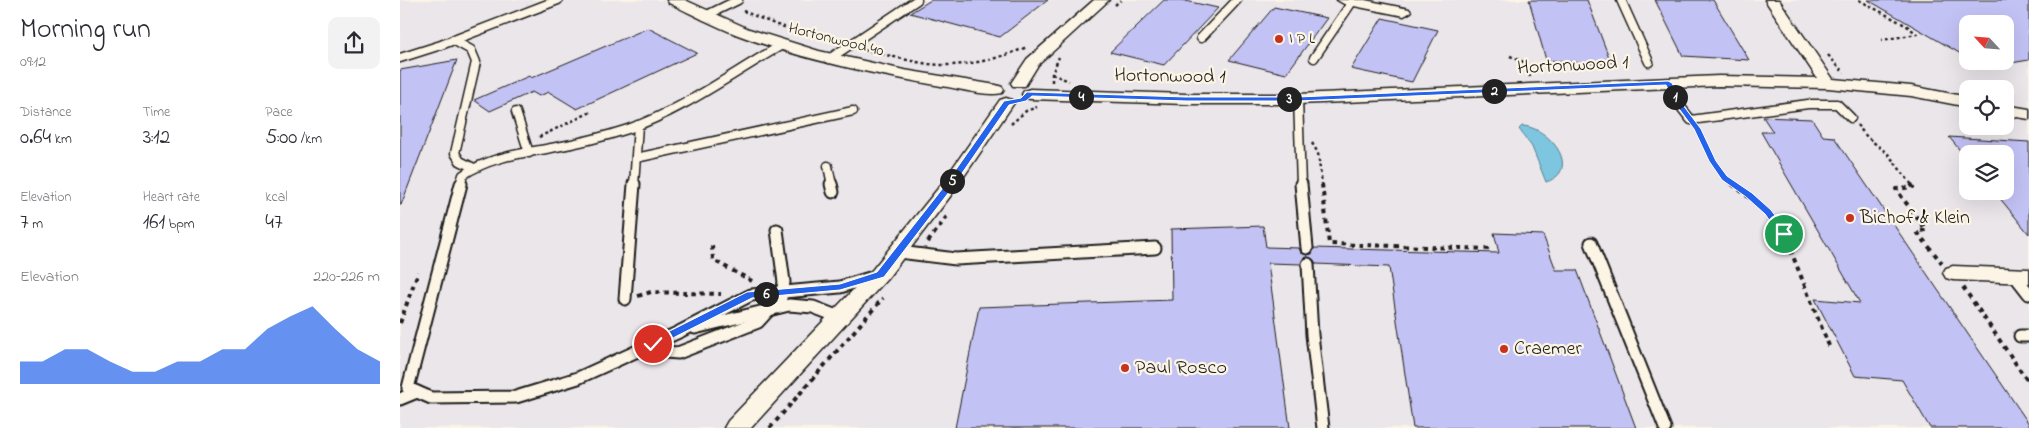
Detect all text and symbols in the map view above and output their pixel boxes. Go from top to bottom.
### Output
text: Morning run [20,10,151,51]
north arrow [1959,15,2014,70]
map controls [1959,15,2014,200]
button: share [328,17,380,69]
street label: Hortonwood 40 [786,17,886,63]
place label: I P L [1289,27,1315,51]
marker: I P L [1273,33,1285,45]
street label: Hortonwood 1 [1517,49,1629,83]
text: 09:12 [20,50,46,74]
street label: Hortonwood 1 [1114,62,1226,92]
pin: 2 [1482,78,1506,104]
button: locate [1959,80,2014,135]
text: 2 [1491,81,1498,102]
pin: 4 [1068,84,1094,110]
pin: 1 [1662,84,1688,110]
pin: 3 [1276,86,1302,112]
text: 4 [1079,87,1084,108]
text: 1 [1673,87,1678,108]
text: 3 [1287,89,1292,110]
text: Distance [20,102,72,123]
text: Time [143,102,170,123]
text: Pace [265,102,293,123]
text: 0.64 [20,123,51,153]
text: 3:12 [143,123,170,153]
text: 5:00 [265,123,297,153]
text: km [51,129,72,150]
text: /km [297,129,322,150]
button: layers [1959,145,2014,200]
pin: 5 [940,168,964,194]
text: 5 [948,171,957,192]
text: Elevation [20,187,71,208]
text: Heart rate [143,187,200,208]
text: kcal [265,187,288,208]
place label: Bichof & Klein [1859,204,1970,233]
text: 7 [20,208,29,238]
text: 161 [143,208,165,238]
text: 47 [265,208,283,238]
marker: Bichof & Klein [1844,212,1856,224]
pin [1763,213,1805,255]
text: m [29,214,43,235]
text: bpm [165,214,195,235]
icon: arrive [1770,220,1798,248]
text: Elevation [20,265,79,289]
text: 220–226 m [313,265,380,289]
pin: 6 [754,282,778,306]
text: 6 [763,284,770,305]
pin [632,323,674,365]
icon: check [639,330,667,358]
place label: Craemer [1514,335,1582,364]
marker: Craemer [1498,343,1510,355]
place label: Paul Rosco [1135,354,1227,383]
marker: Paul Rosco [1119,362,1131,374]

